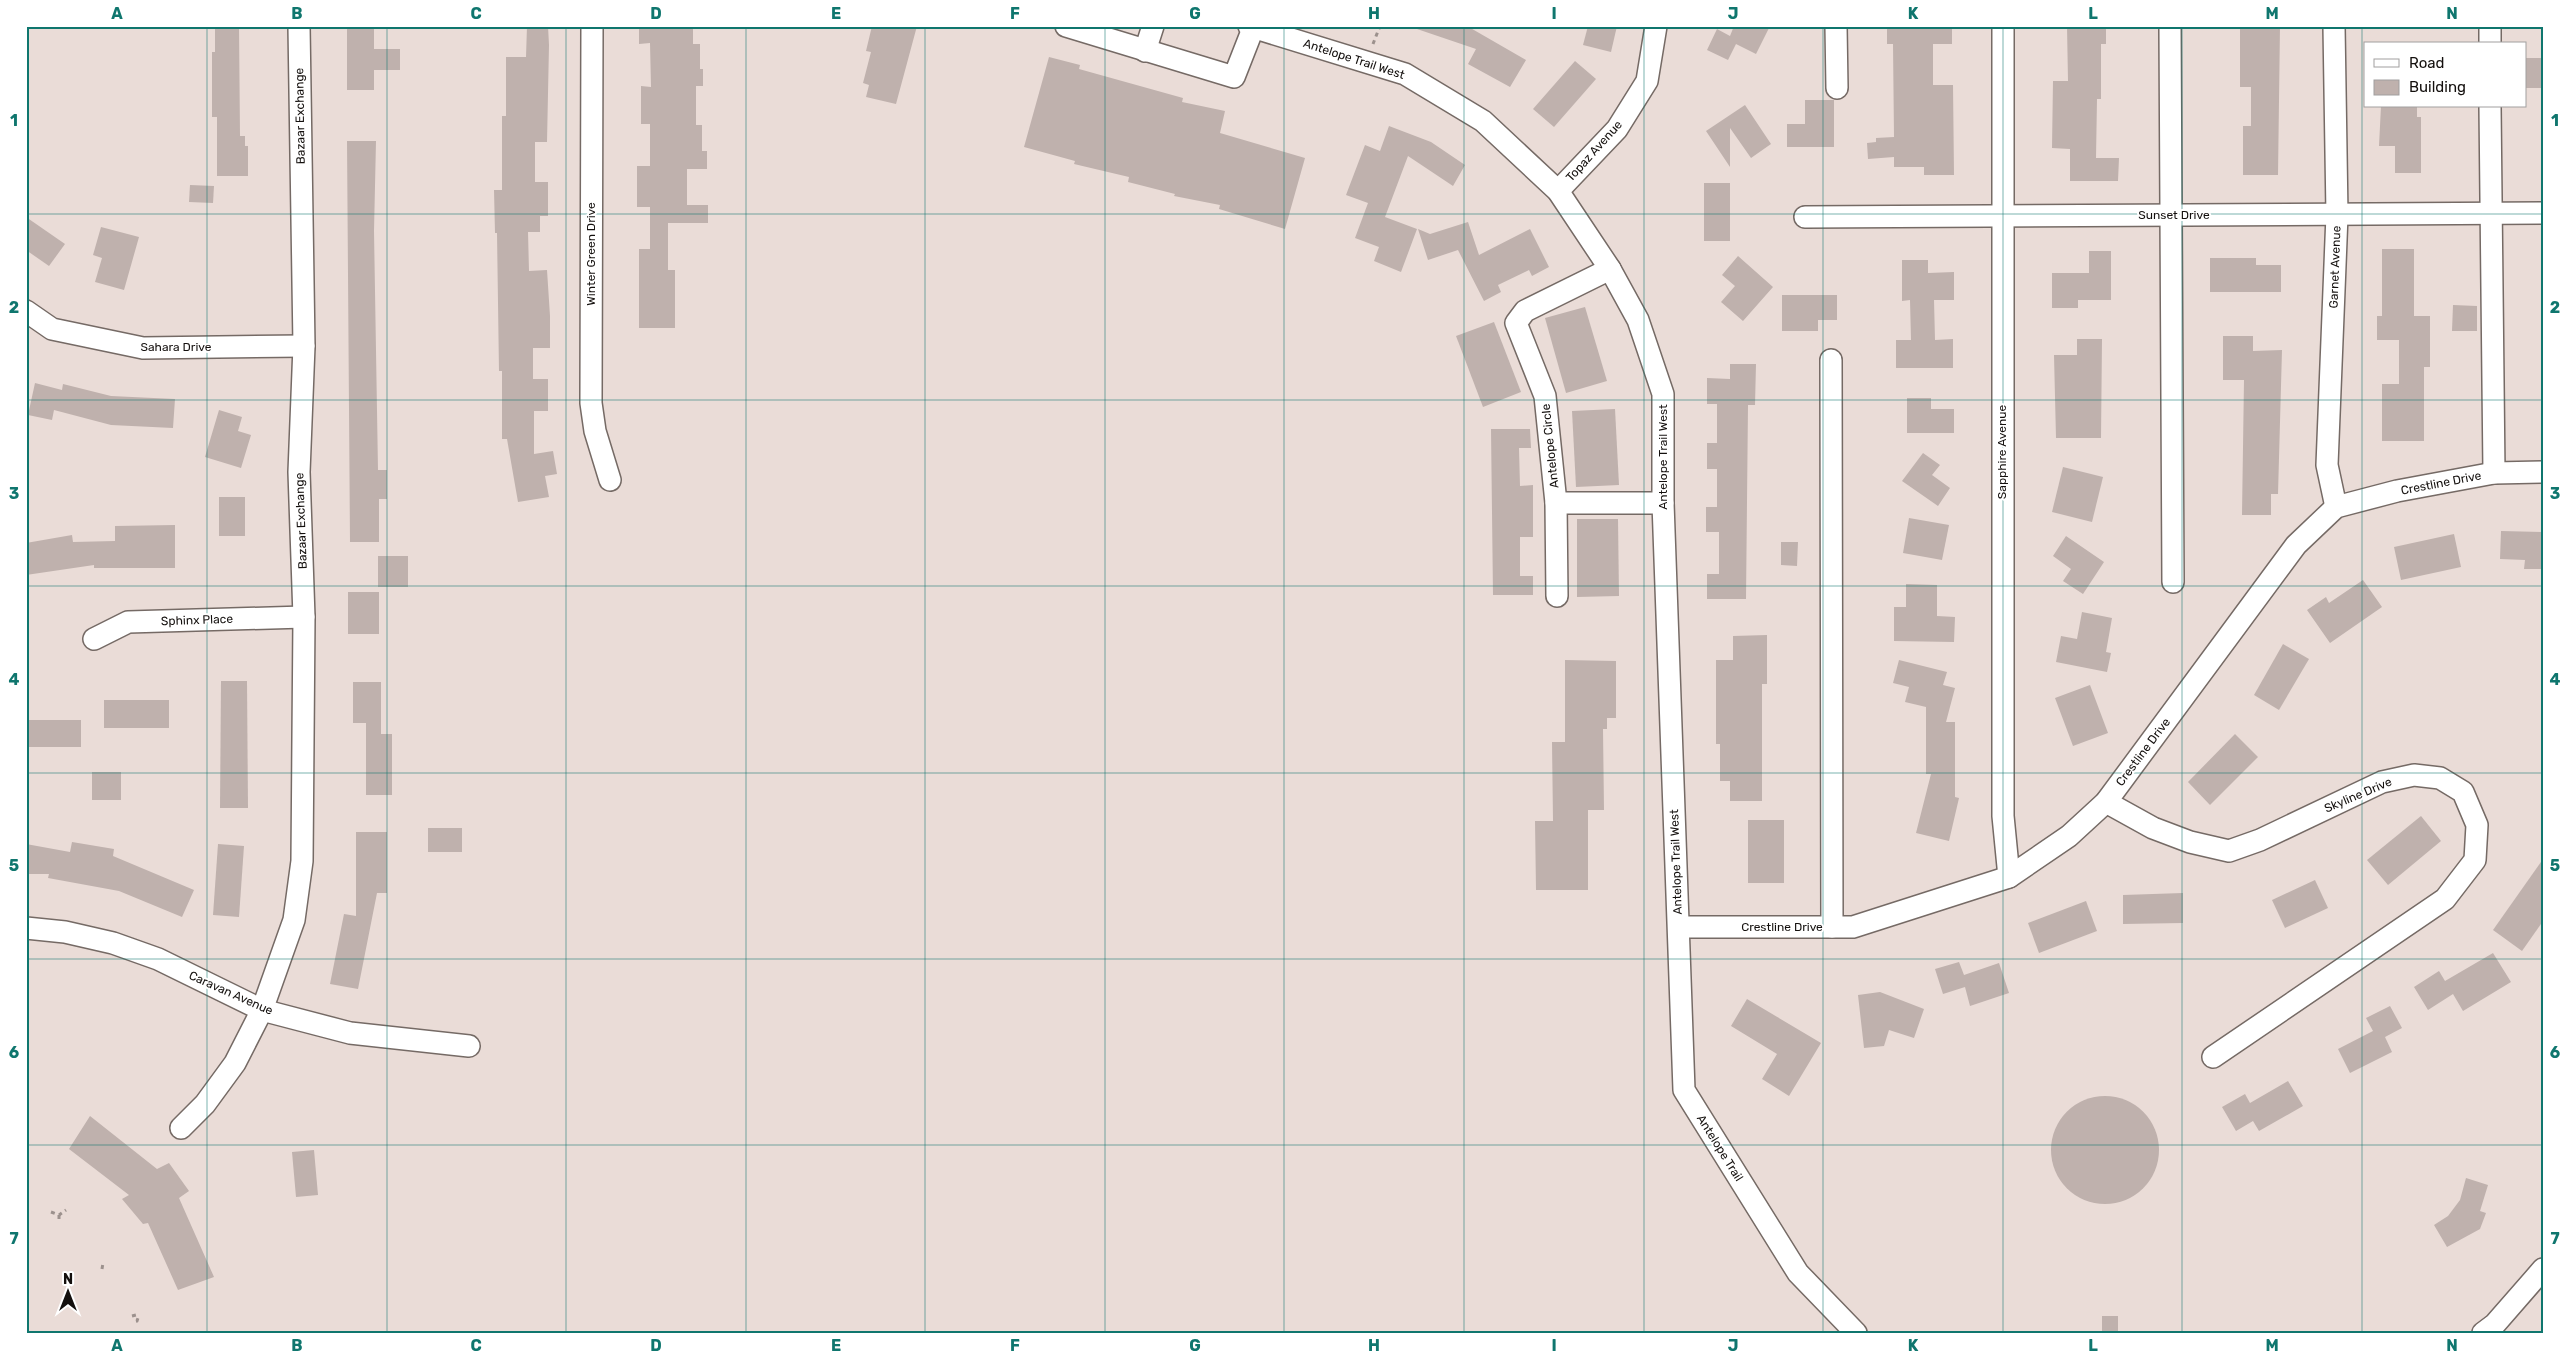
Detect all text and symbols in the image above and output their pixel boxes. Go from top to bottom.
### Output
text: A [111,4,123,23]
text: B [291,4,303,23]
text: C [470,4,482,23]
text: D [650,4,662,23]
text: E [831,4,841,23]
text: F [1010,4,1020,23]
text: G [1189,4,1201,23]
text: H [1368,4,1380,23]
text: I [1551,4,1557,23]
text: J [1728,4,1738,23]
text: K [1908,4,1919,23]
text: L [2088,4,2098,23]
text: M [2265,4,2279,23]
text: N [2446,4,2458,23]
street label: Antelope Trail West [1302,36,1407,82]
legend [2364,42,2526,108]
text: Road [2409,54,2445,72]
street label: Bazaar Exchange [292,67,308,164]
text: Building [2409,78,2466,96]
text: 1 [10,111,18,130]
text: 1 [2551,111,2559,130]
street label: Topaz Avenue [1563,117,1625,184]
street label: Winter Green Drive [584,202,598,306]
street label: Sunset Drive [2138,208,2210,222]
street label: Garnet Avenue [2327,225,2343,309]
text: 2 [9,298,19,317]
text: 2 [2550,298,2560,317]
street label: Sahara Drive [141,340,212,354]
street label: Antelope Circle [1539,403,1561,489]
street label: Antelope Trail West [1656,404,1670,510]
street label: Sapphire Avenue [1995,405,2009,499]
street label: Crestline Drive [2400,468,2483,498]
street label: Bazaar Exchange [292,472,310,569]
text: 3 [9,484,19,503]
text: 3 [2550,484,2560,503]
street label: Sphinx Place [161,612,234,628]
text: 4 [9,670,20,689]
text: 4 [2550,670,2561,689]
street label: Crestline Drive [2113,715,2173,789]
street label: Skyline Drive [2322,774,2394,815]
street label: Antelope Trail West [1667,809,1685,915]
text: 5 [9,856,19,875]
text: 5 [2550,856,2560,875]
street label: Crestline Drive [1741,920,1823,934]
street label: Caravan Avenue [187,968,275,1018]
text: 6 [9,1043,19,1062]
text: 6 [2550,1043,2560,1062]
street label: Antelope Trail [1694,1112,1746,1184]
text: 7 [9,1229,19,1248]
text: 7 [2550,1229,2560,1248]
north arrow [42,1266,92,1316]
text: N [63,1271,73,1288]
text: A [111,1336,123,1355]
text: B [291,1336,303,1355]
text: C [470,1336,482,1355]
text: D [650,1336,662,1355]
text: E [831,1336,841,1355]
text: F [1010,1336,1020,1355]
text: G [1189,1336,1201,1355]
text: H [1368,1336,1380,1355]
text: I [1551,1336,1557,1355]
text: J [1728,1336,1738,1355]
text: K [1908,1336,1919,1355]
text: L [2088,1336,2098,1355]
text: M [2265,1336,2279,1355]
text: N [2446,1336,2458,1355]

